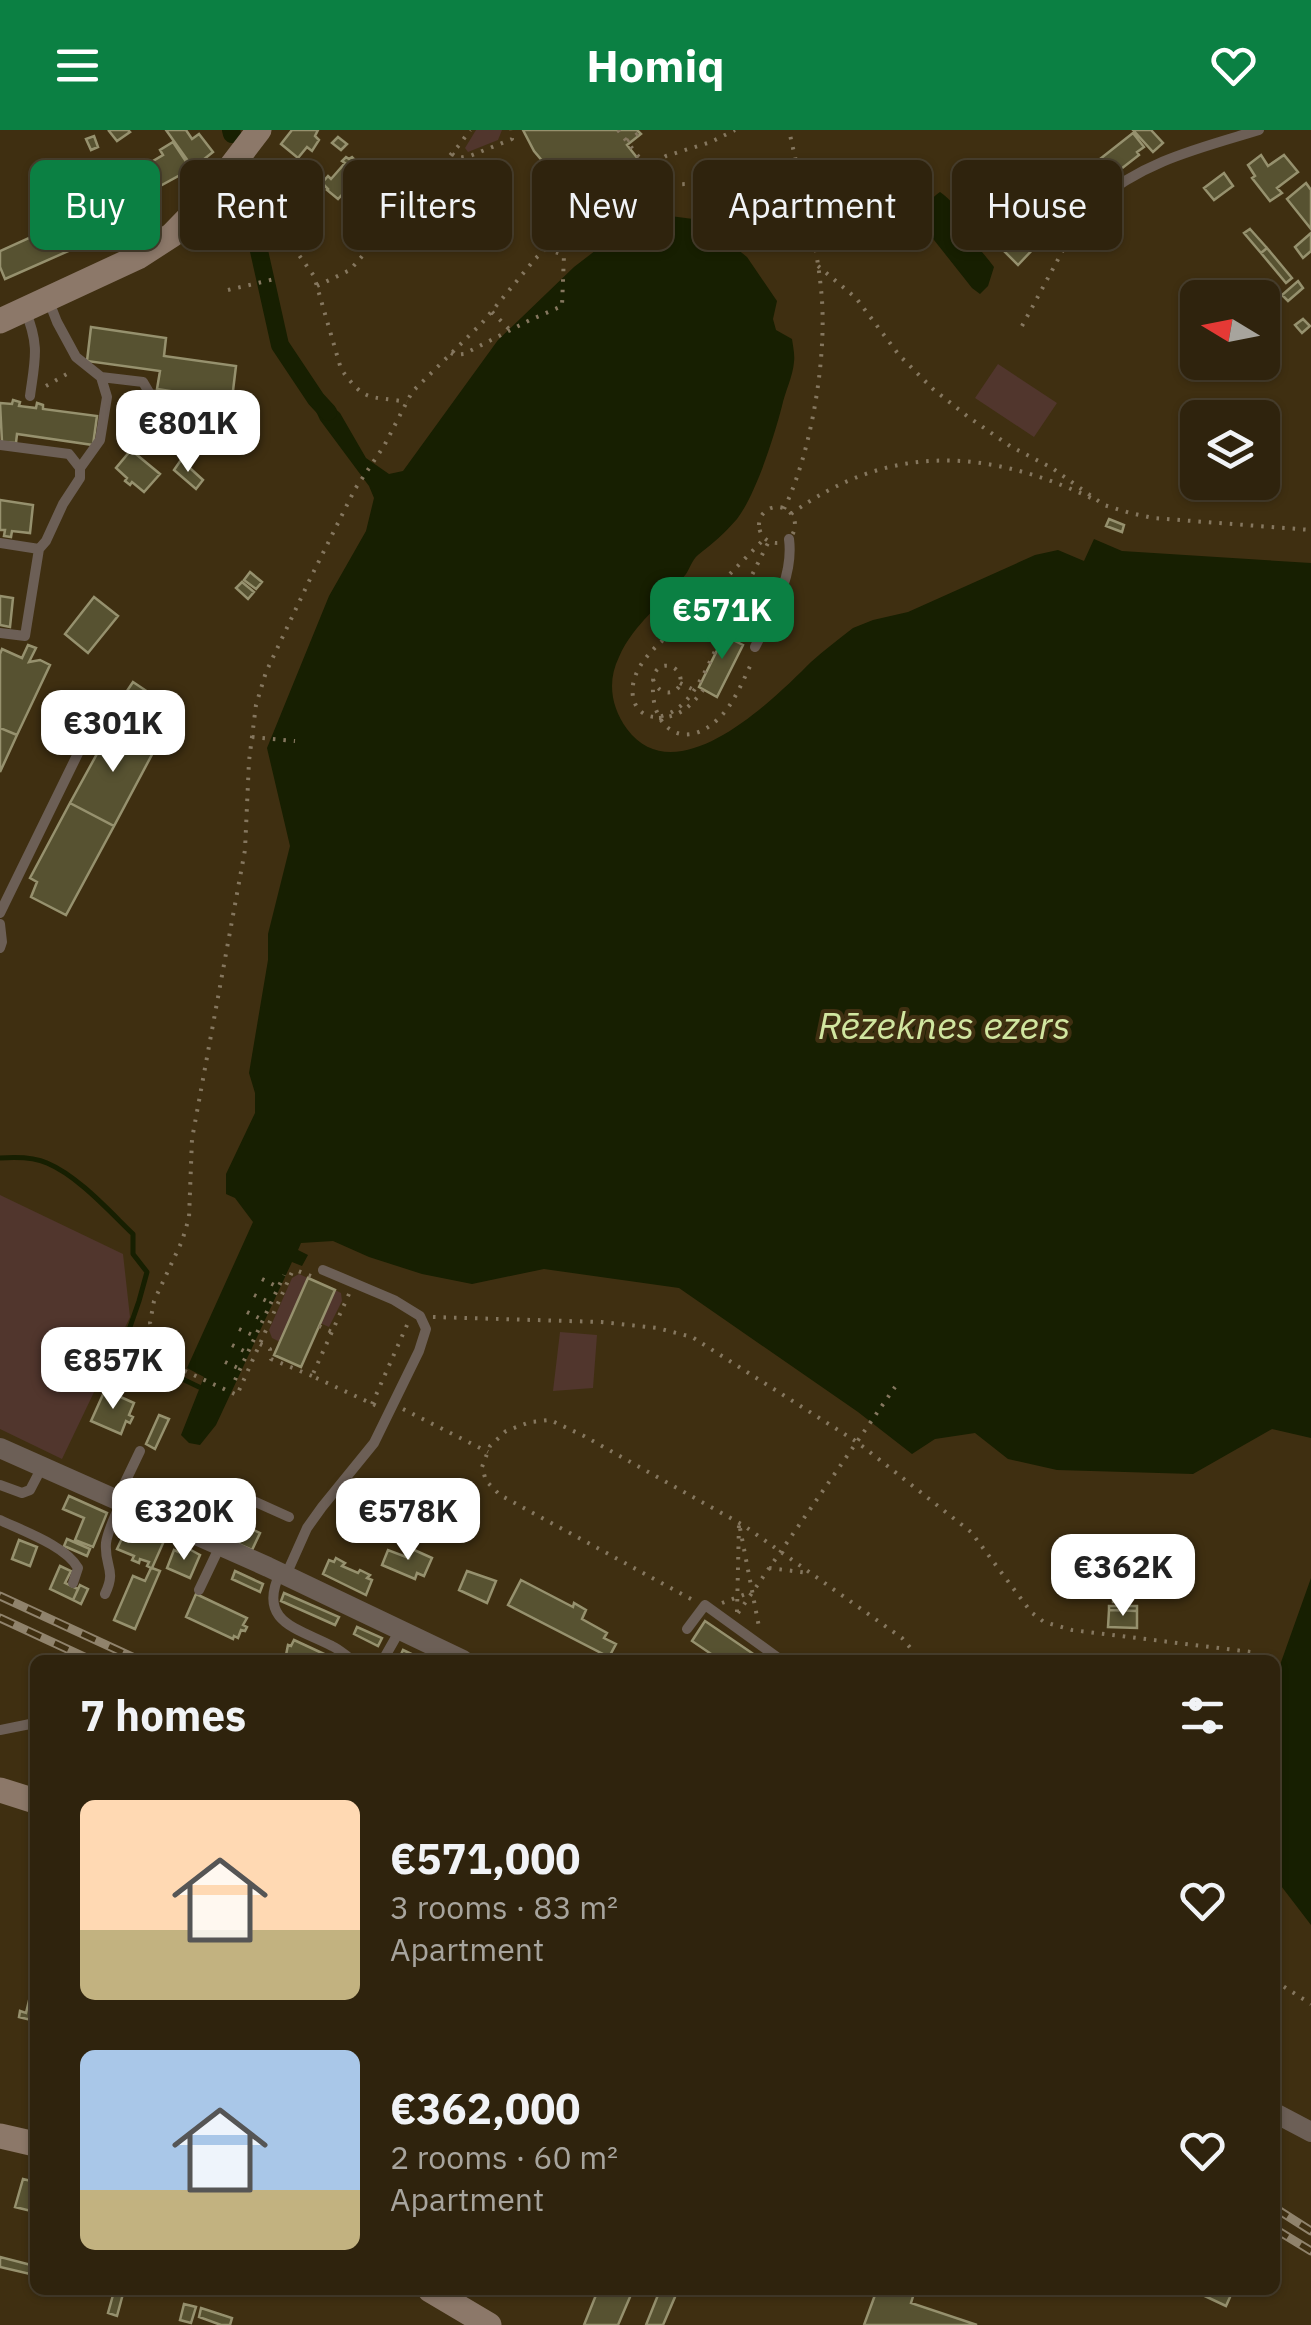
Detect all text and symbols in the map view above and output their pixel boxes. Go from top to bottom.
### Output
text: Homiq [586,36,725,94]
icon: menu [50,38,105,93]
icon: heart [1206,38,1261,93]
chip: Buy [30,160,160,250]
chip: Rent [180,160,323,250]
chip: Filters [343,160,512,250]
chip: New [532,160,673,250]
chip: Apartment [693,160,932,250]
chip: House [952,160,1122,250]
north arrow [1180,280,1280,380]
map controls [1180,280,1280,500]
pin: €801K [118,390,258,475]
button: layers [1180,400,1280,500]
text: €801K [138,401,238,443]
pin: €571K [652,577,792,662]
text: €571K [672,588,772,630]
pin: €301K [43,690,183,775]
text: €301K [63,701,163,743]
water label: Rēzeknes ezers [818,1000,1070,1049]
pin: €857K [43,1327,183,1412]
text: €857K [63,1338,163,1380]
pin: €320K [114,1478,254,1563]
pin: €578K [338,1478,478,1563]
text: €320K [134,1489,234,1531]
text: €578K [358,1489,458,1531]
pin: €362K [1053,1534,1193,1619]
text: €362K [1073,1545,1173,1587]
text: 7 homes [80,1688,246,1743]
icon: filters [1175,1688,1230,1743]
text: €571,000 [390,1831,581,1886]
icon: home [160,1840,280,1960]
icon: heart [1175,1873,1230,1928]
text: 3 rooms · 83 m² [390,1886,618,1928]
text: Apartment [390,1928,544,1970]
text: €362,000 [390,2081,581,2136]
icon: home [160,2090,280,2210]
icon: heart [1175,2123,1230,2178]
text: 2 rooms · 60 m² [390,2136,618,2178]
text: Apartment [390,2178,544,2220]

